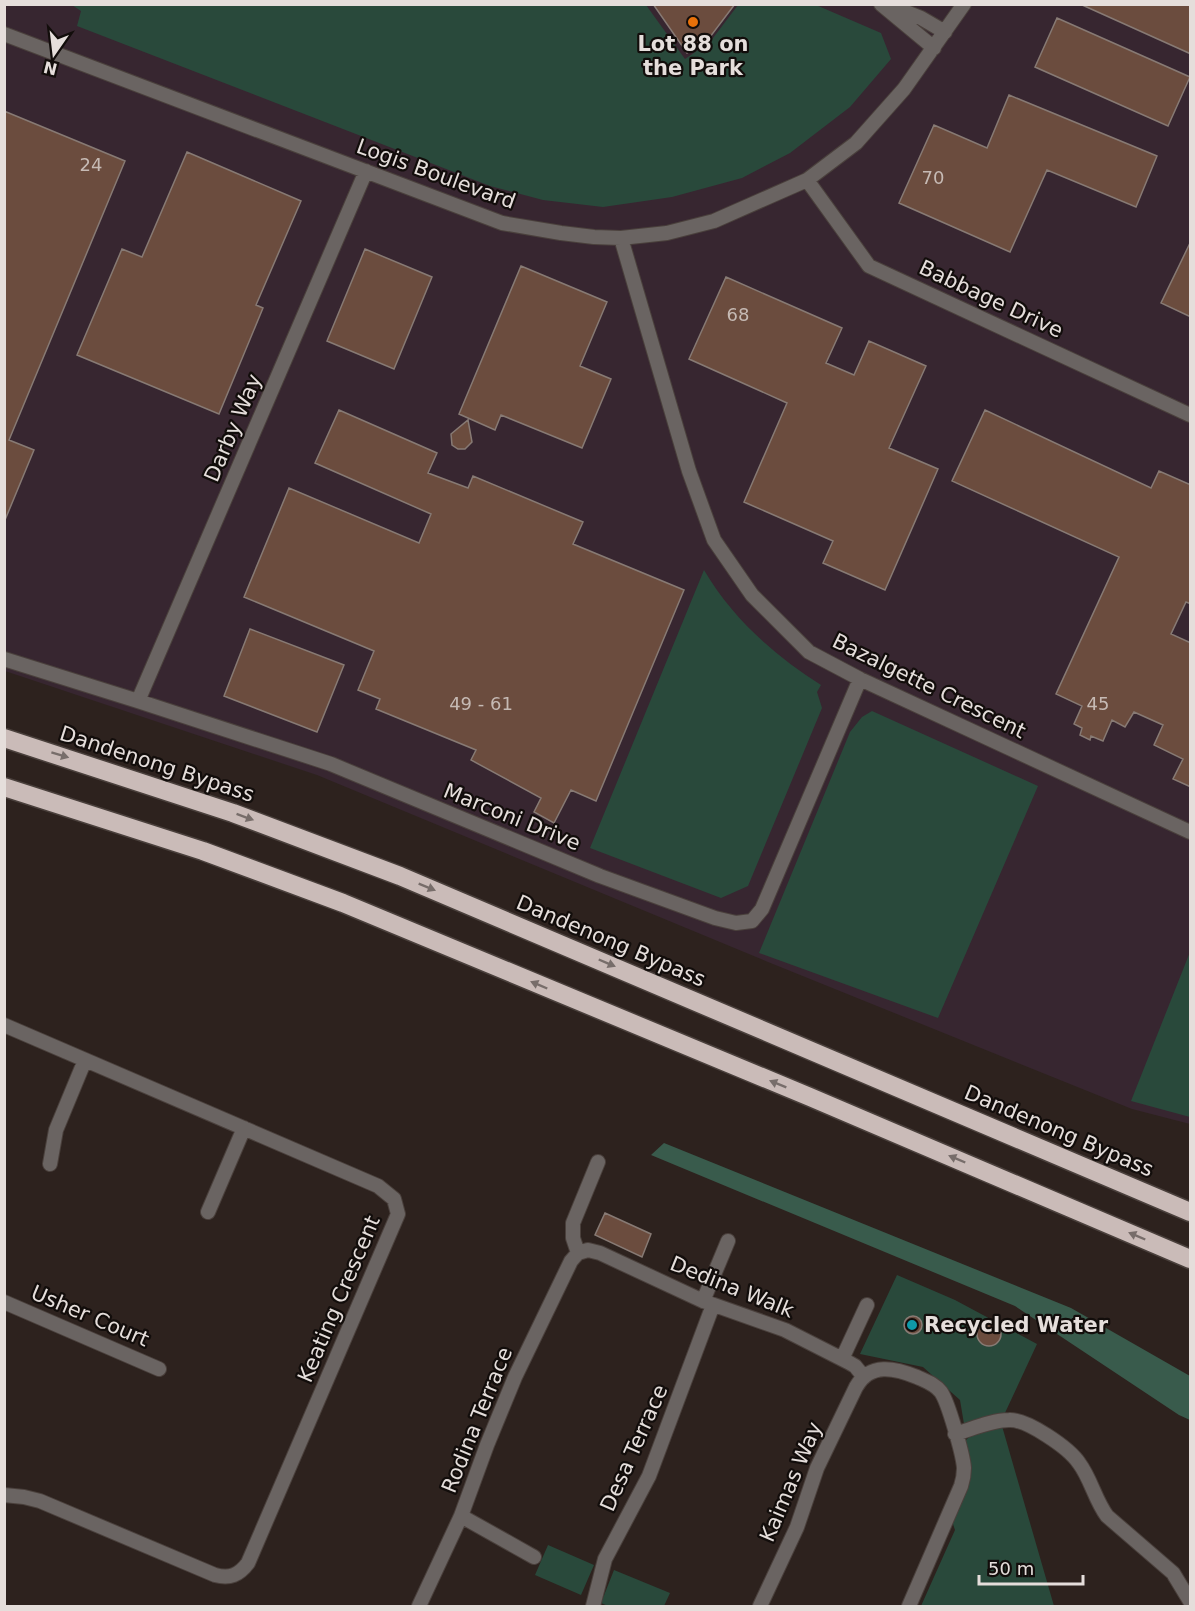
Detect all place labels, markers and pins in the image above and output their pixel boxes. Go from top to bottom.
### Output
marker: Lot 88 on the Park [686,15,700,29]
place label: Lot 88 on the Park [637,32,749,80]
place label: Recycled Water [924,1313,1109,1337]
marker: Recycled Water [905,1318,919,1332]

